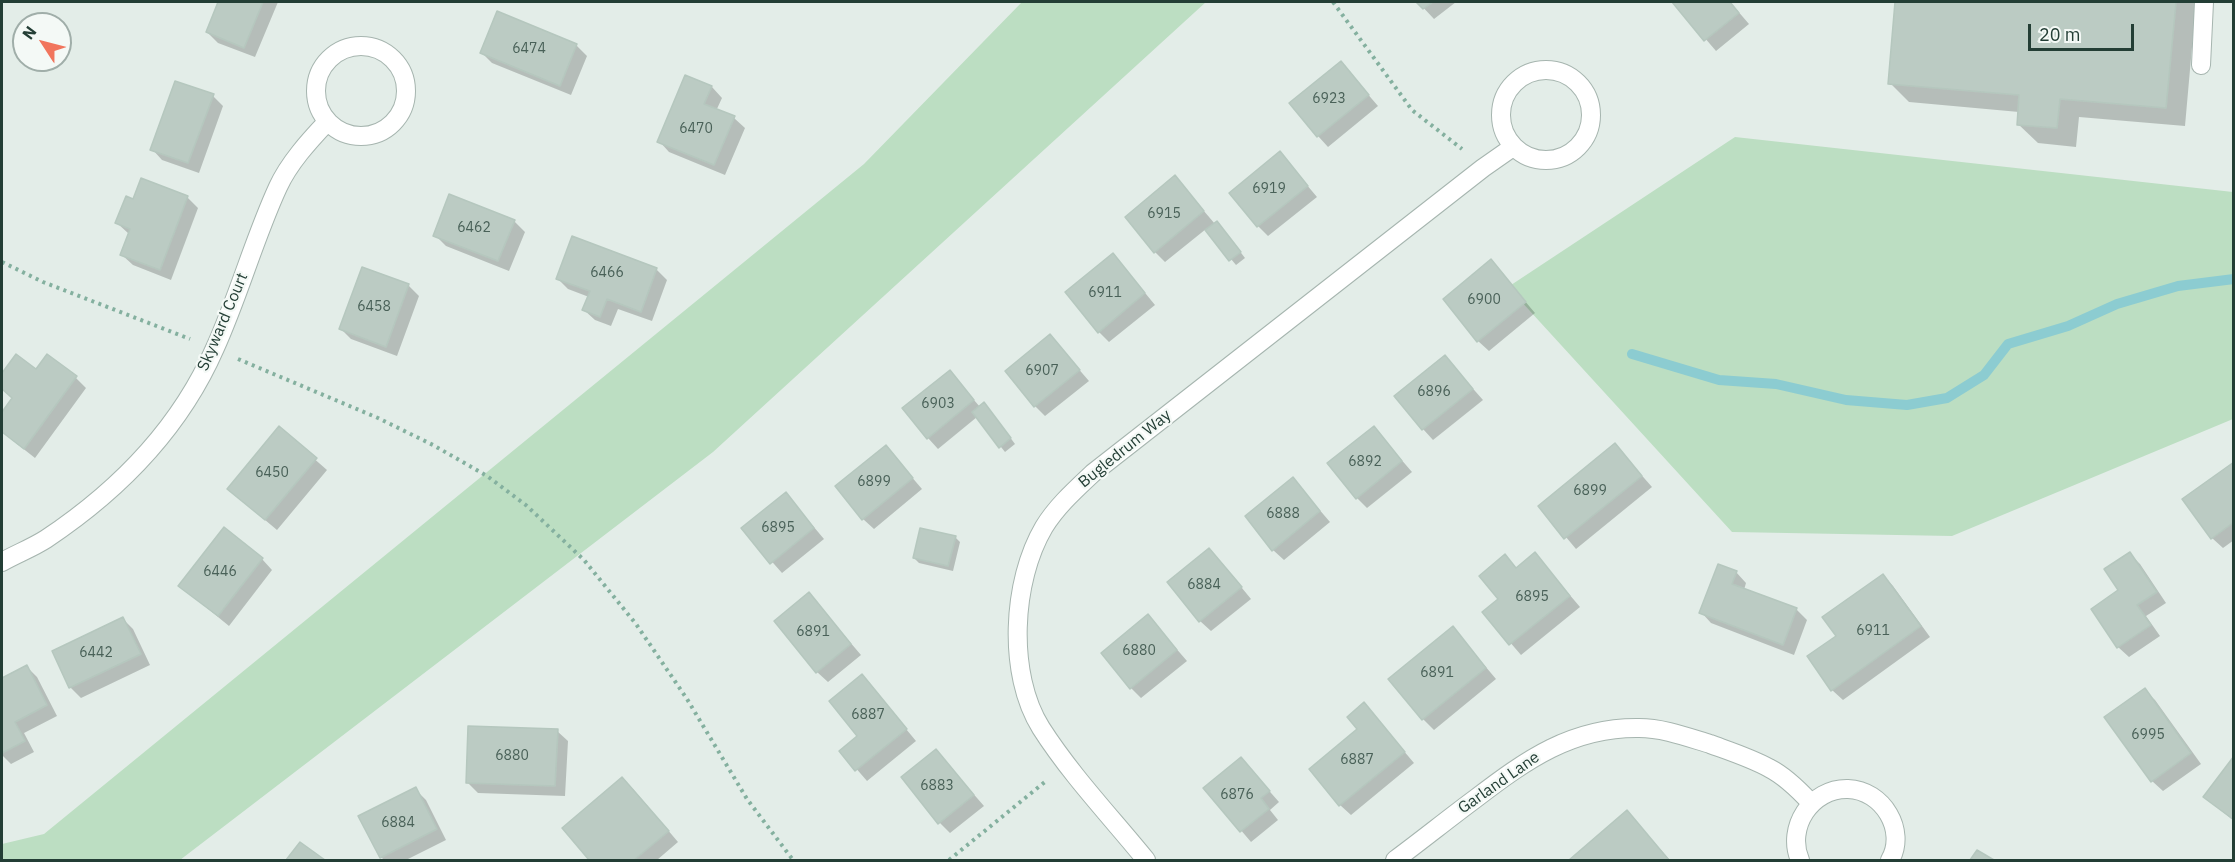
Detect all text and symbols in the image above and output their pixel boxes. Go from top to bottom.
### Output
north arrow [12,12,72,72]
scale bar [2031,12,2138,50]
text: N [18,22,41,43]
text: 20 m [2039,23,2081,46]
house number: 6474 [512,41,546,57]
house number: 6923 [1312,91,1346,107]
house number: 6470 [679,121,713,137]
house number: 6919 [1252,181,1286,197]
house number: 6915 [1147,206,1181,222]
house number: 6462 [457,220,491,236]
house number: 6466 [590,265,624,281]
street label: Skyward Court [194,270,252,374]
house number: 6911 [1088,285,1122,301]
house number: 6900 [1467,292,1501,308]
house number: 6458 [357,299,391,315]
house number: 6907 [1025,363,1059,379]
house number: 6896 [1417,384,1451,400]
house number: 6903 [921,396,955,412]
street label: Bugledrum Way [1075,406,1175,492]
house number: 6892 [1348,454,1382,470]
house number: 6450 [255,465,289,481]
house number: 6899 [857,474,891,490]
house number: 6899 [1573,483,1607,499]
house number: 6888 [1266,506,1300,522]
house number: 6895 [761,520,795,536]
house number: 6446 [203,564,237,580]
house number: 6884 [1187,577,1221,593]
house number: 6895 [1515,589,1549,605]
house number: 6911 [1856,623,1890,639]
house number: 6891 [796,624,830,640]
house number: 6880 [1122,643,1156,659]
house number: 6442 [79,645,113,661]
house number: 6891 [1420,665,1454,681]
house number: 6887 [851,707,885,723]
house number: 6995 [2131,727,2165,743]
house number: 6880 [495,748,529,764]
street label: Garland Lane [1455,748,1543,818]
house number: 6887 [1340,752,1374,768]
house number: 6883 [920,778,954,794]
house number: 6876 [1220,787,1254,803]
house number: 6884 [381,815,415,831]

